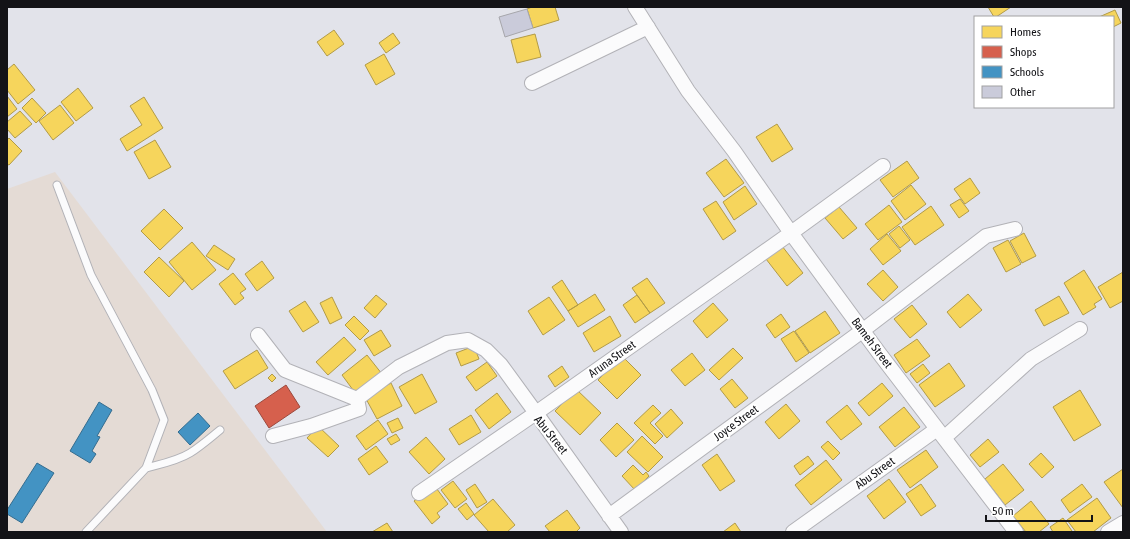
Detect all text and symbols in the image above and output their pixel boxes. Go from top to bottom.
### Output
legend [974,16,1114,108]
text: Homes [1010,25,1041,39]
text: Shops [1010,45,1036,59]
text: Schools [1010,65,1044,79]
text: Other [1010,85,1036,99]
street label: Bameh Street [849,315,896,371]
street label: Aruna Street [586,337,639,380]
street label: Joyce Street [711,402,762,444]
street label: Abu Street [531,413,571,457]
street label: Abu Street [853,454,898,492]
scale bar [986,497,1092,523]
text: 50 m [992,504,1014,518]

